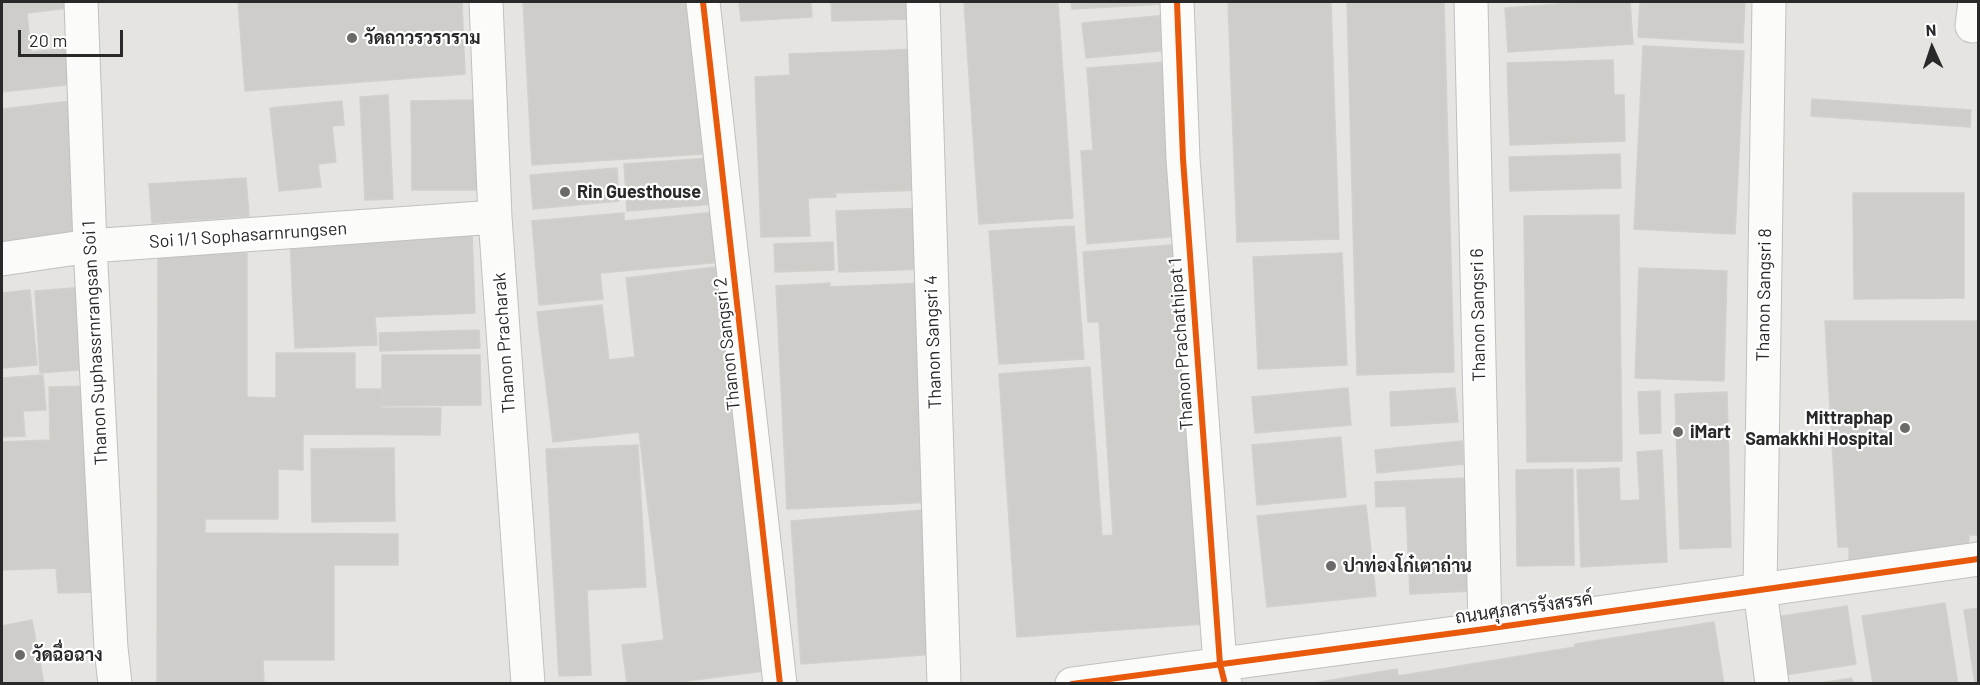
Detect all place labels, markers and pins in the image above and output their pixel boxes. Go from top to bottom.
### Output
place label: วัดถาวรวราราม [364,27,480,49]
marker: วัดถาวรวราราม [345,31,359,45]
place label: Rin Guesthouse [577,181,701,203]
marker: Rin Guesthouse [558,185,572,199]
place label: Mittraphap Samakkhi Hospital [1745,407,1893,450]
place label: iMart [1690,421,1731,443]
marker: Mittraphap Samakkhi Hospital [1898,421,1912,435]
marker: iMart [1671,425,1685,439]
place label: ปาท่องโก๋เตาถ่าน [1343,555,1472,577]
marker: ปาท่องโก๋เตาถ่าน [1324,559,1338,573]
place label: วัดฉื่อฉาง [32,644,103,666]
marker: วัดฉื่อฉาง [13,648,27,662]

